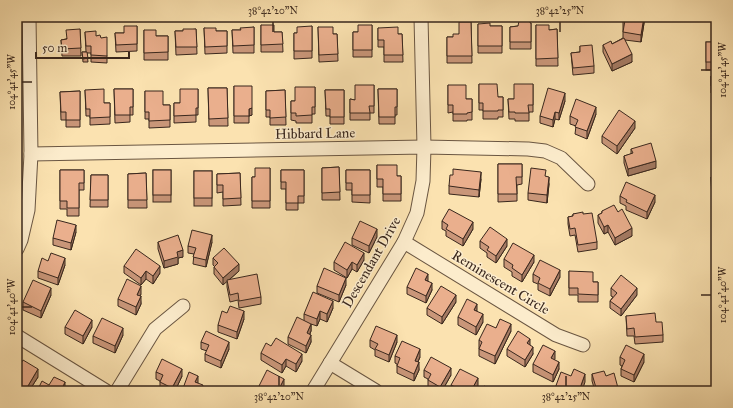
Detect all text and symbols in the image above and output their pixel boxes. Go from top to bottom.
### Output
text: 38°42'20"N [248,5,298,17]
text: 38°42'25"N [536,5,585,17]
scale bar [36,34,129,60]
text: 50 m [42,41,67,55]
text: 104°41'45"W [717,42,729,98]
text: 104°41'45"W [6,54,18,110]
street label: Hibbard Lane [275,124,355,143]
street label: Descendant Drive [339,214,404,311]
street label: Reminescent Circle [449,247,553,318]
text: 104°41'40"W [717,266,729,323]
text: 104°41'40"W [6,278,18,335]
text: 38°42'20"N [254,391,304,403]
text: 38°42'25"N [542,391,591,403]

